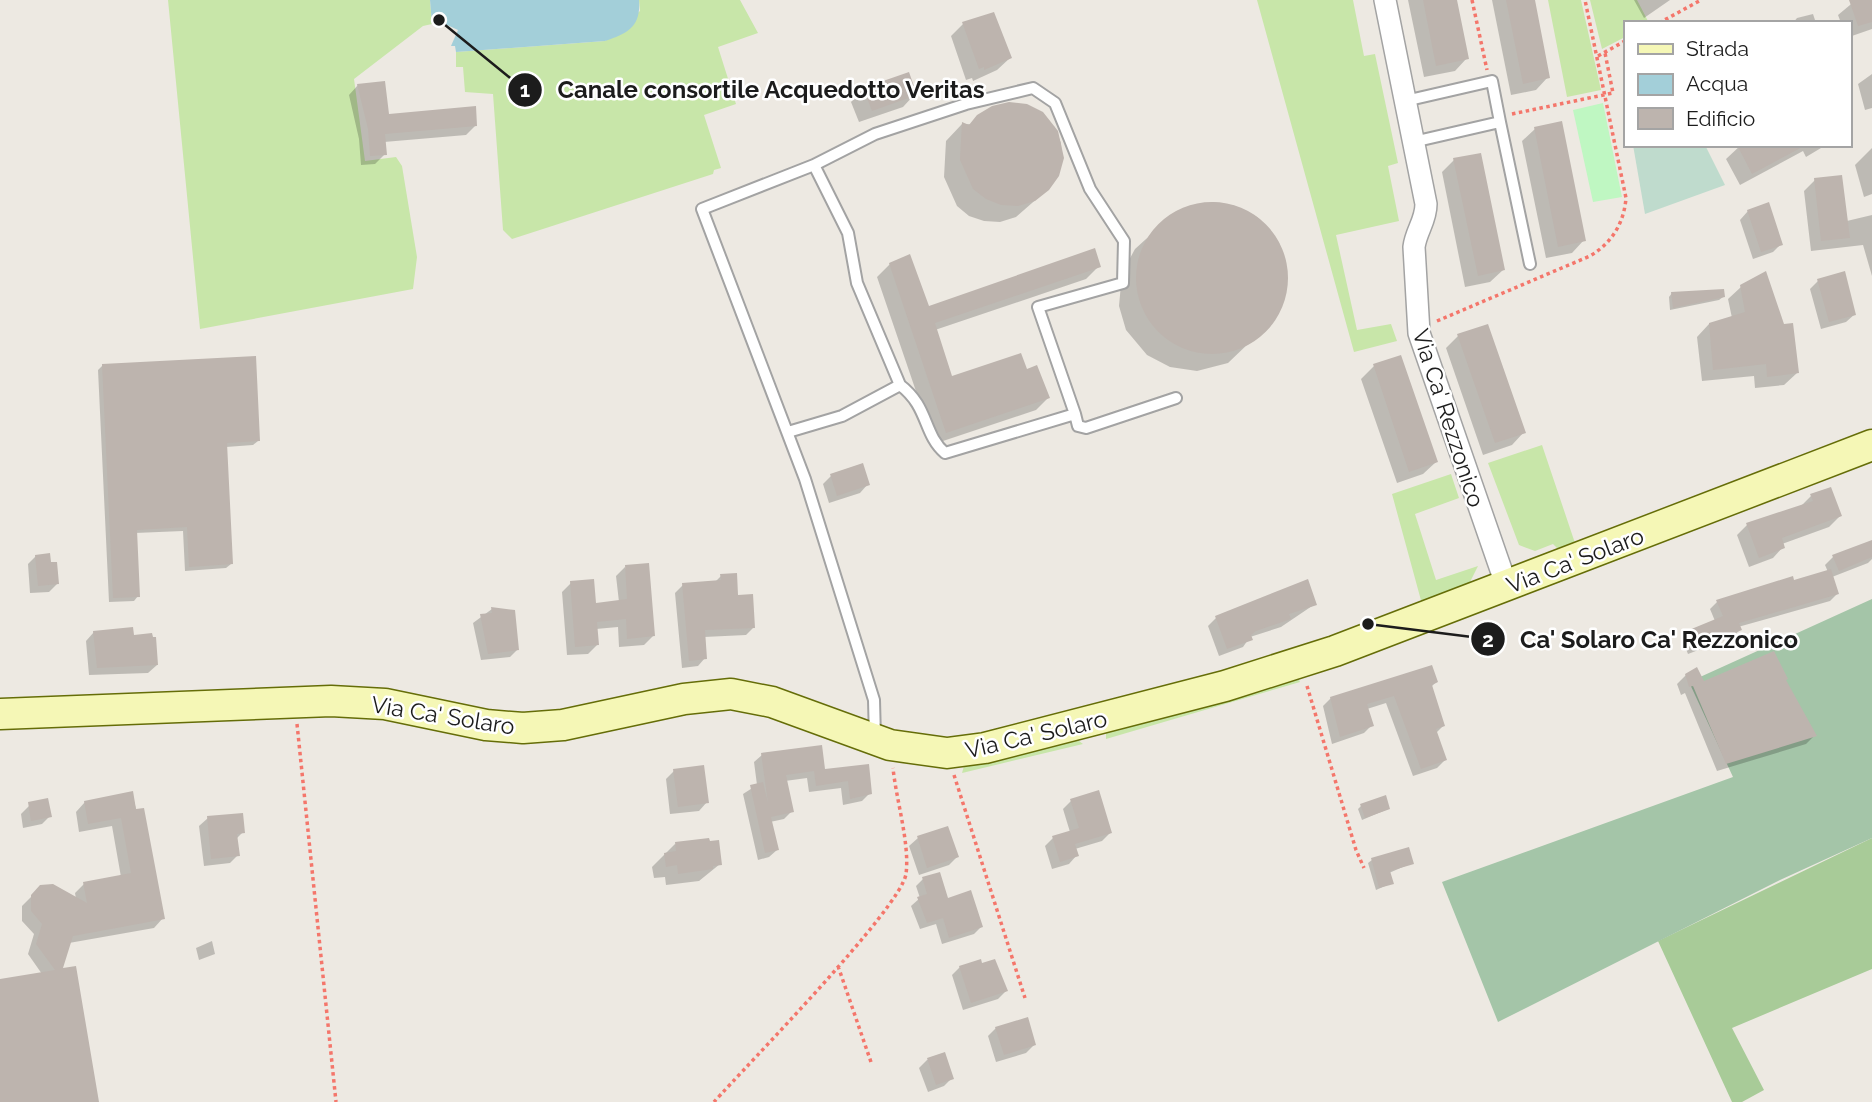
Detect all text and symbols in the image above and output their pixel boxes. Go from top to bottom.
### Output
legend [1624,21,1851,147]
text: Strada [1686,36,1749,61]
callout: Canale consortile Acquedotto Veritas [508,67,999,112]
text: Acqua [1686,71,1748,96]
text: Canale consortile Acquedotto Veritas [557,75,985,104]
text: 1 [520,77,530,102]
text: Edificio [1686,106,1755,131]
street label: Via Ca' Rezzonico [1407,326,1491,510]
street label: Via Ca' Solaro [1503,521,1647,599]
callout: Ca' Solaro Ca' Rezzonico [1471,617,1812,662]
text: Ca' Solaro Ca' Rezzonico [1520,625,1798,654]
text: 2 [1482,627,1494,652]
street label: Via Ca' Solaro [369,690,517,740]
street label: Via Ca' Solaro [962,705,1110,763]

